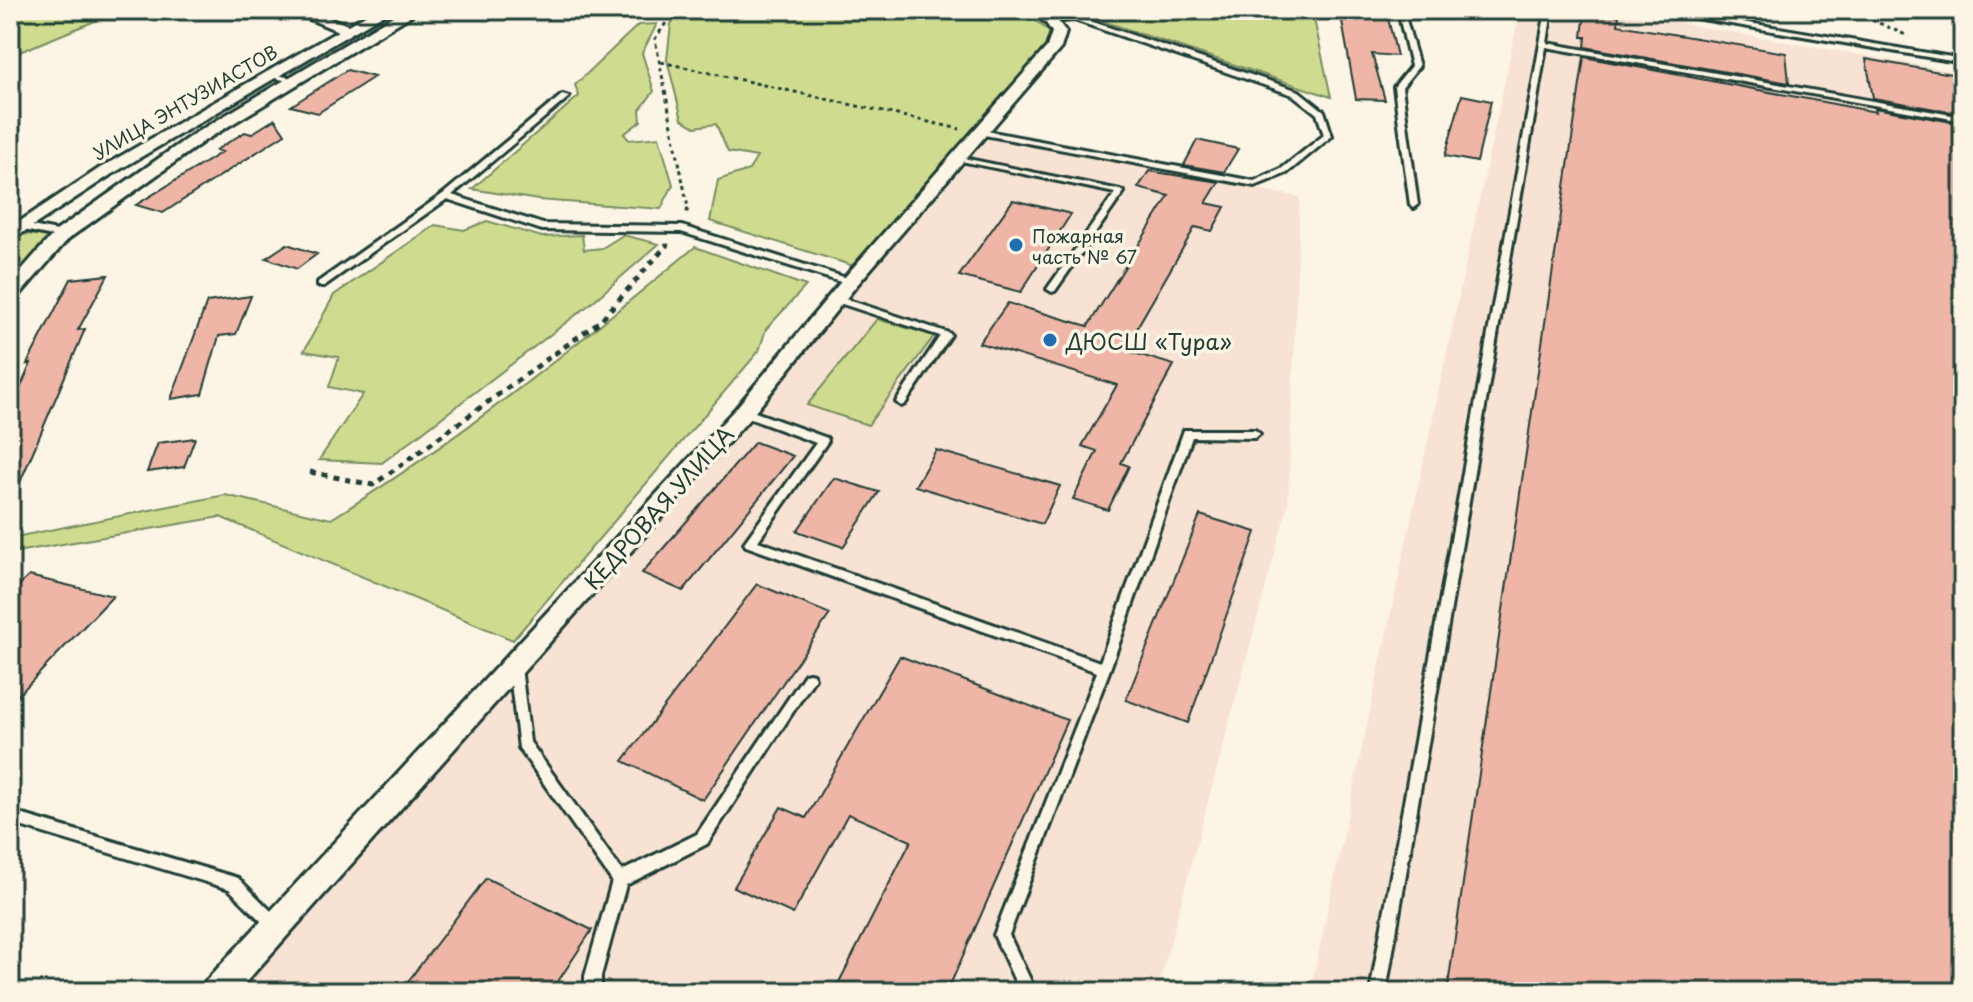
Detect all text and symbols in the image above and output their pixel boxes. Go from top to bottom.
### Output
street label: УЛИЦА ЭНТУЗИАСТОВ [88,38,282,166]
place label: Пожарная часть № 67 [1032,222,1137,270]
marker: Пожарная часть № 67 [1007,236,1025,254]
place label: ДЮСШ «Тура» [1065,324,1232,357]
marker: ДЮСШ «Тура» [1041,331,1059,349]
street label: КЕДРОВАЯ УЛИЦА [575,418,741,596]

